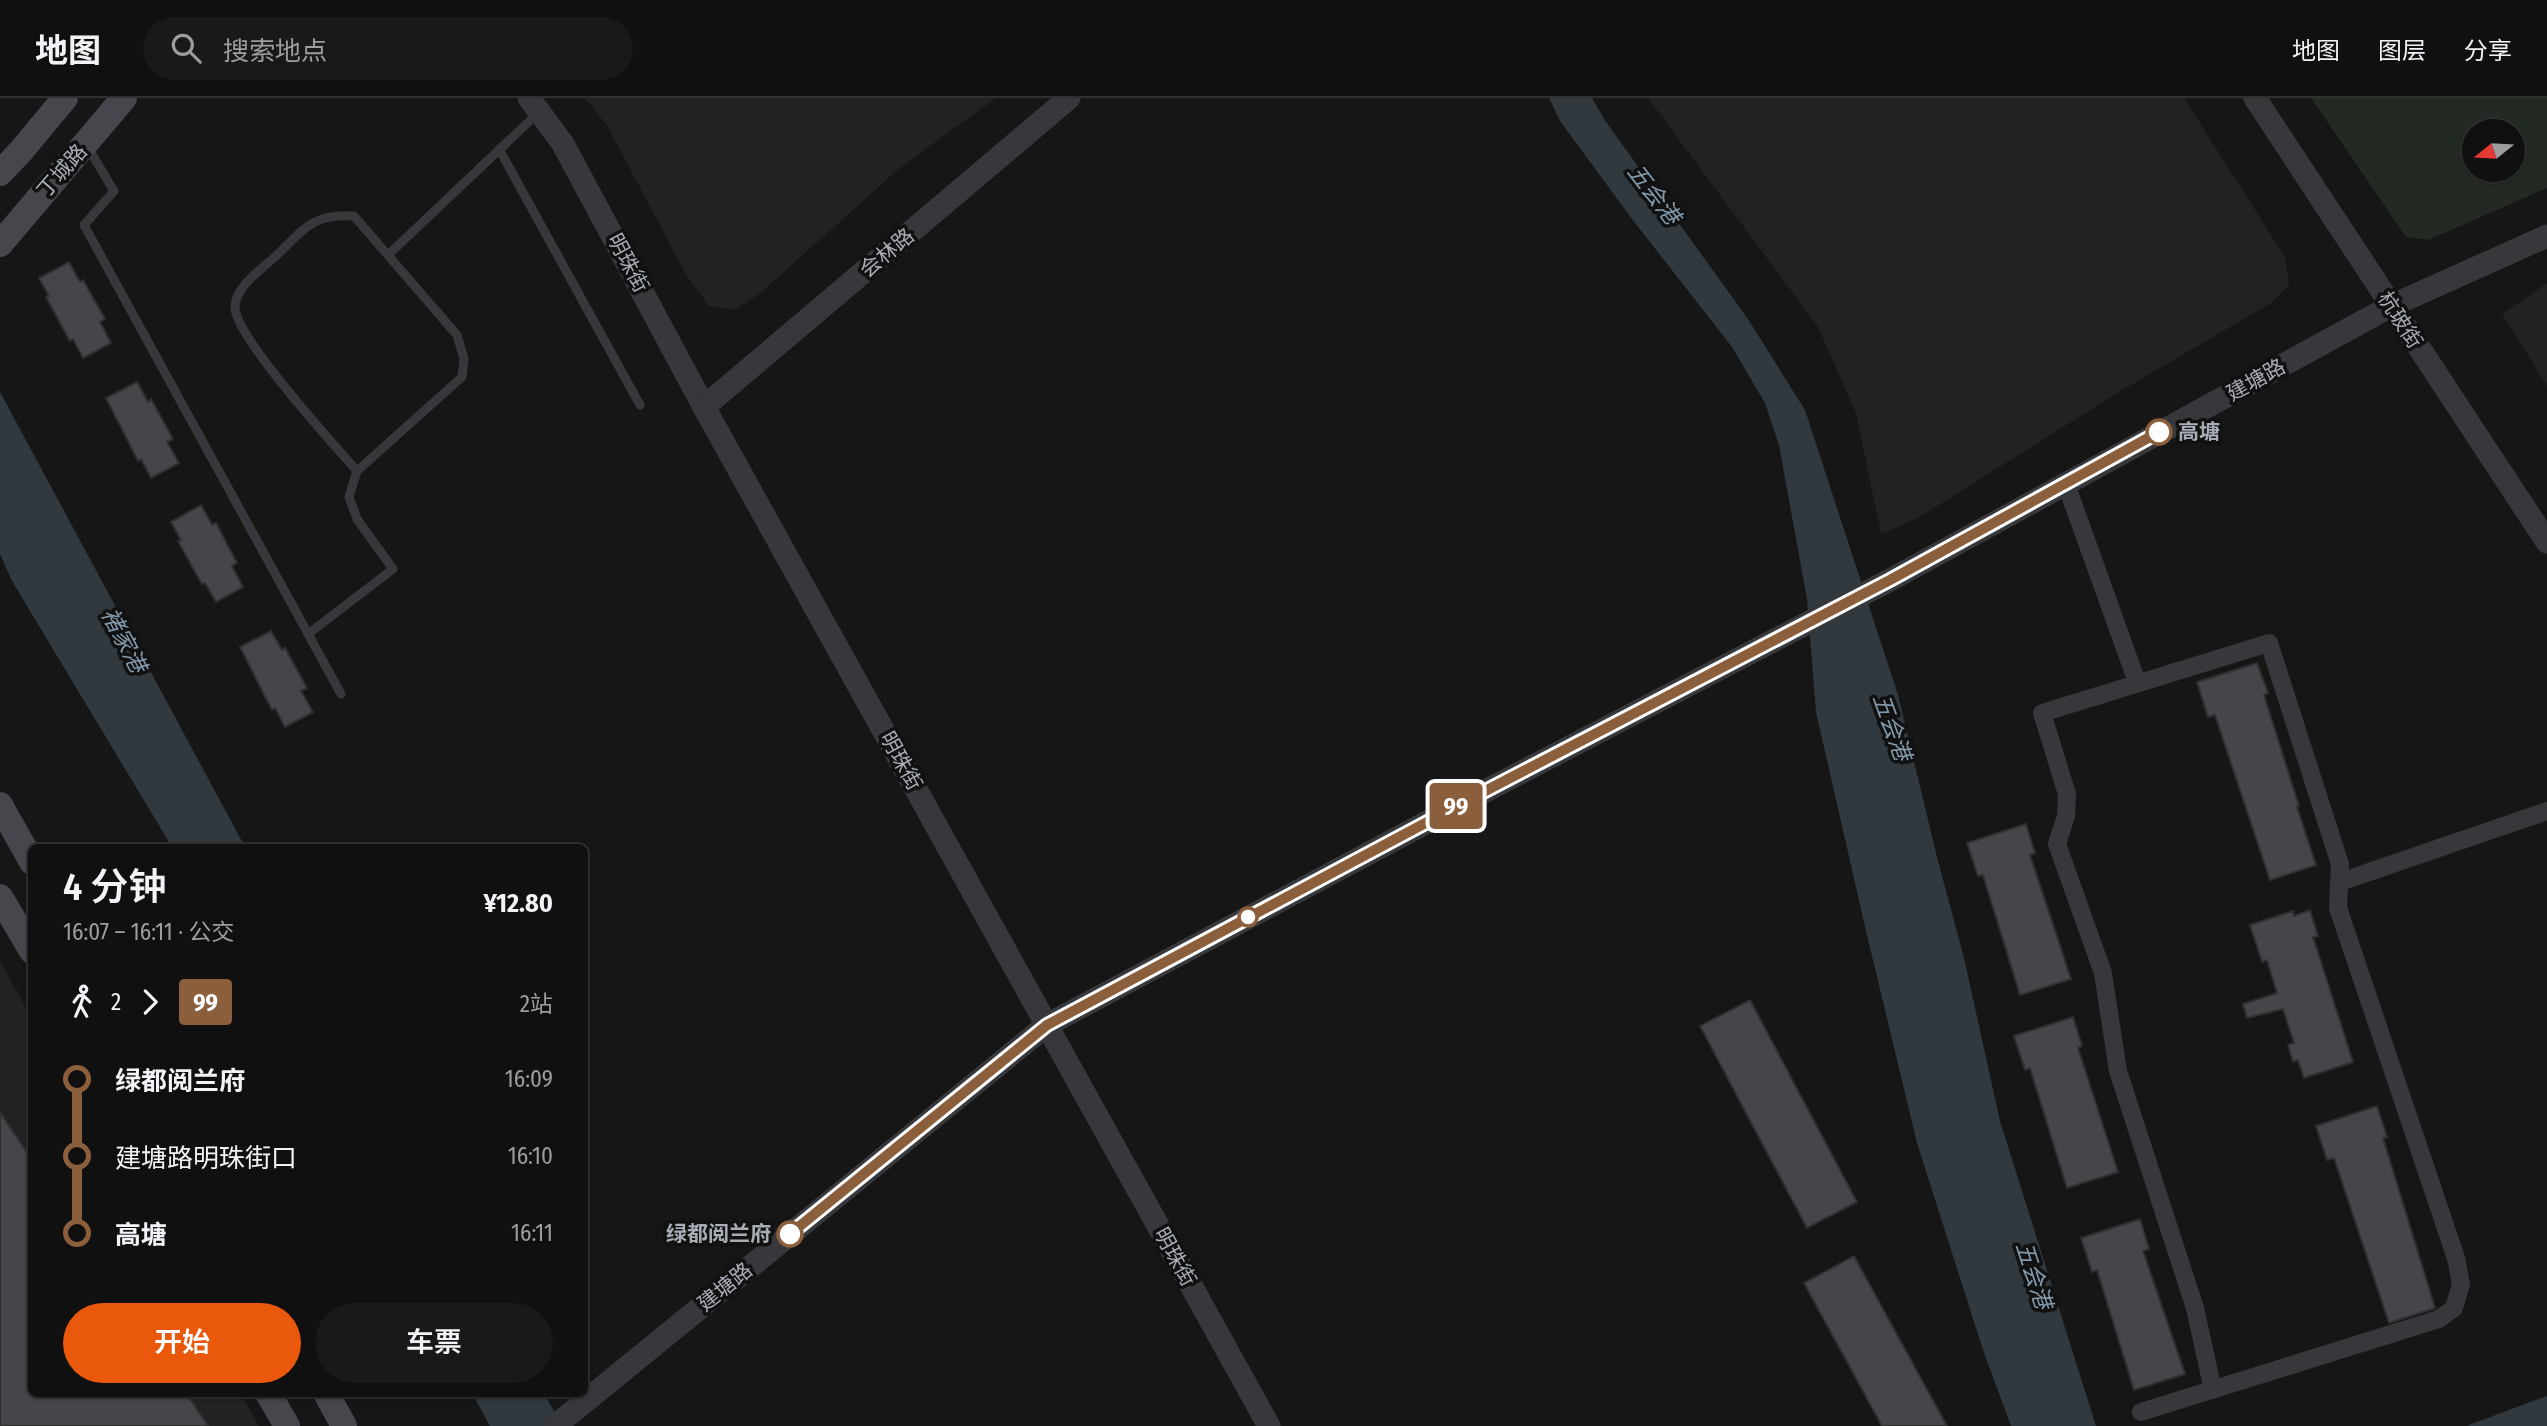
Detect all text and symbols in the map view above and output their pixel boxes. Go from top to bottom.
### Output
search box [143,17,633,80]
icon: search [167,29,205,67]
text: 地图 [35,31,101,71]
text: 搜索地点 [223,36,327,67]
text: 地图 [2292,37,2340,65]
text: 图层 [2378,37,2426,65]
text: 分享 [2464,37,2512,65]
north arrow [2462,119,2525,182]
map controls [2462,119,2525,182]
street label: 丁城路 [32,139,92,203]
water label: 五会港 [1622,158,1688,232]
street label: 会林路 [855,223,919,283]
street label: 明珠街 [602,229,654,297]
street label: 杭玻街 [2372,287,2428,353]
street label: 建塘路 [2222,353,2290,407]
marker: 高塘 [2146,419,2172,445]
place label: 高塘 [2178,419,2220,445]
water label: 褚家港 [95,603,154,680]
water label: 五会港 [1867,690,1918,767]
street label: 明珠街 [874,727,928,795]
line badge: 99 [1424,783,1488,829]
text: 99 [1444,792,1468,820]
text: 4 分钟 [63,864,166,910]
text: ¥12.80 [483,888,553,919]
unlabelled marker [1238,907,1258,927]
text: 16:07 – 16:11 · 公交 [63,918,234,946]
icon: walk [63,983,101,1021]
icon: forward [131,983,169,1021]
text: 2 [111,988,121,1016]
text: 99 [193,988,218,1016]
text: 2站 [520,990,553,1018]
text: 16:09 [505,1065,553,1093]
text: 绿都阅兰府 [115,1066,245,1097]
text: 16:10 [508,1142,553,1170]
text: 建塘路明珠街口 [115,1143,297,1174]
text: 16:11 [511,1219,553,1247]
text: 高塘 [115,1220,167,1251]
place label: 绿都阅兰府 [666,1221,771,1247]
marker: 绿都阅兰府 [777,1221,803,1247]
street label: 明珠街 [1148,1223,1202,1291]
water label: 五会港 [2010,1238,2059,1315]
street label: 建塘路 [692,1257,758,1317]
button: 开始 [63,1303,301,1383]
button: 车票 [315,1303,553,1383]

